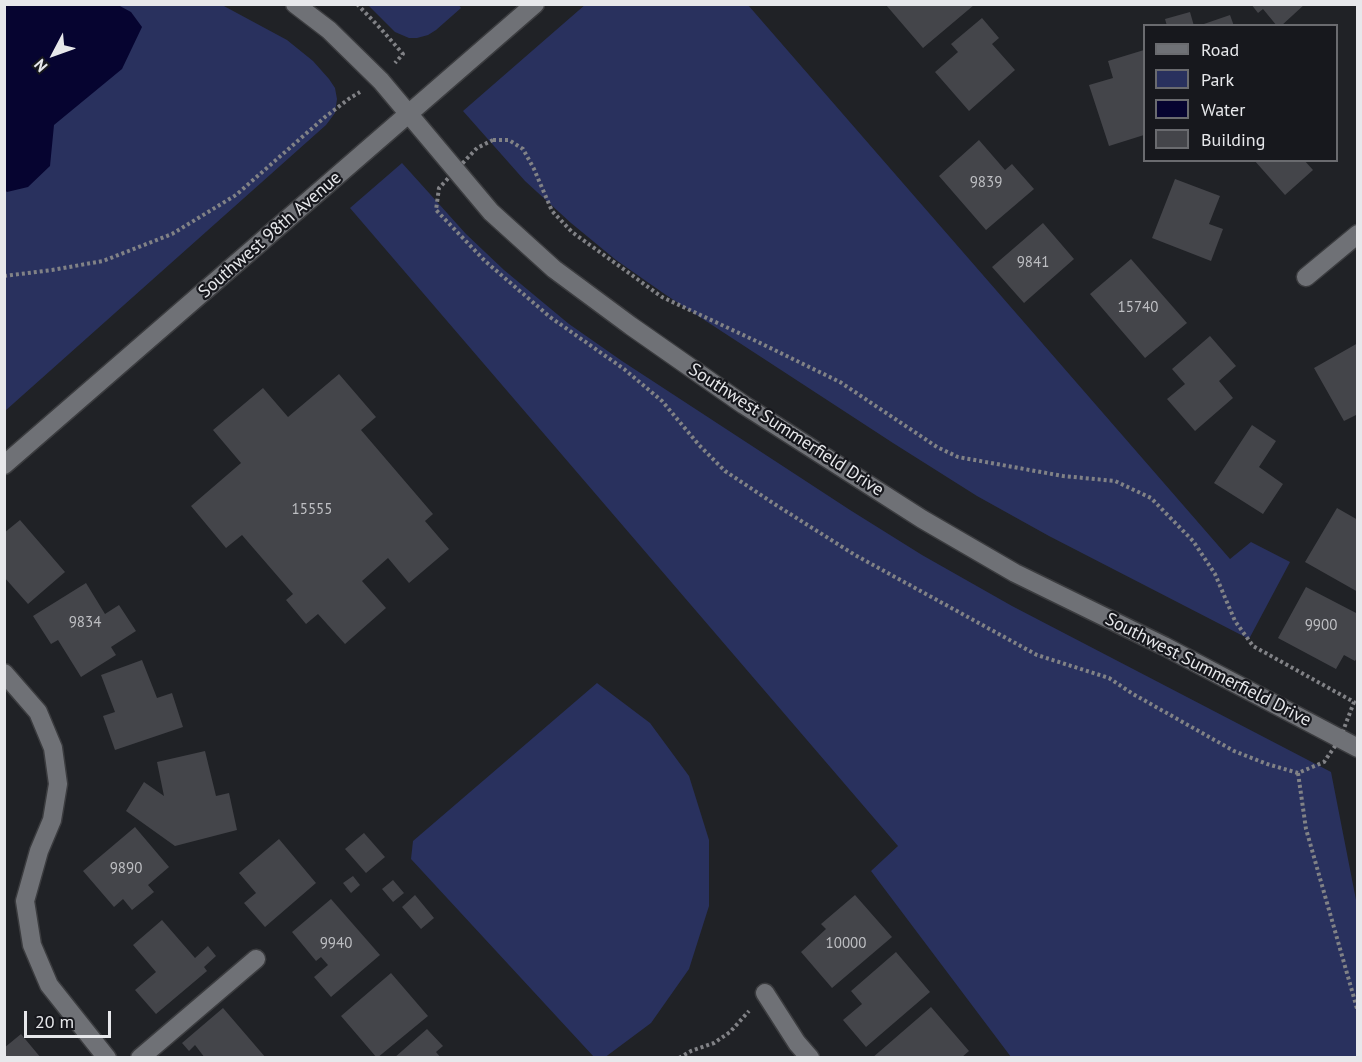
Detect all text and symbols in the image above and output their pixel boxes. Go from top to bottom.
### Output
north arrow [24,24,84,84]
legend [1143,24,1338,162]
text: Road [1201,38,1239,61]
text: N [29,55,51,76]
text: Park [1201,68,1234,91]
text: Water [1201,98,1245,121]
text: Building [1201,128,1265,151]
street label: Southwest 98th Avenue [194,167,346,303]
house number: 9839 [970,174,1002,192]
house number: 9841 [1017,254,1049,272]
house number: 15740 [1118,299,1158,317]
street label: Southwest Summerfield Drive [684,359,888,501]
house number: 15555 [292,501,332,519]
street label: Southwest Summerfield Drive [1101,609,1315,731]
house number: 9834 [69,614,101,632]
house number: 9900 [1305,617,1337,635]
house number: 9890 [110,860,142,878]
house number: 9940 [320,935,352,953]
house number: 10000 [826,935,866,953]
scale bar [27,999,114,1037]
text: 20 m [35,1010,74,1033]

